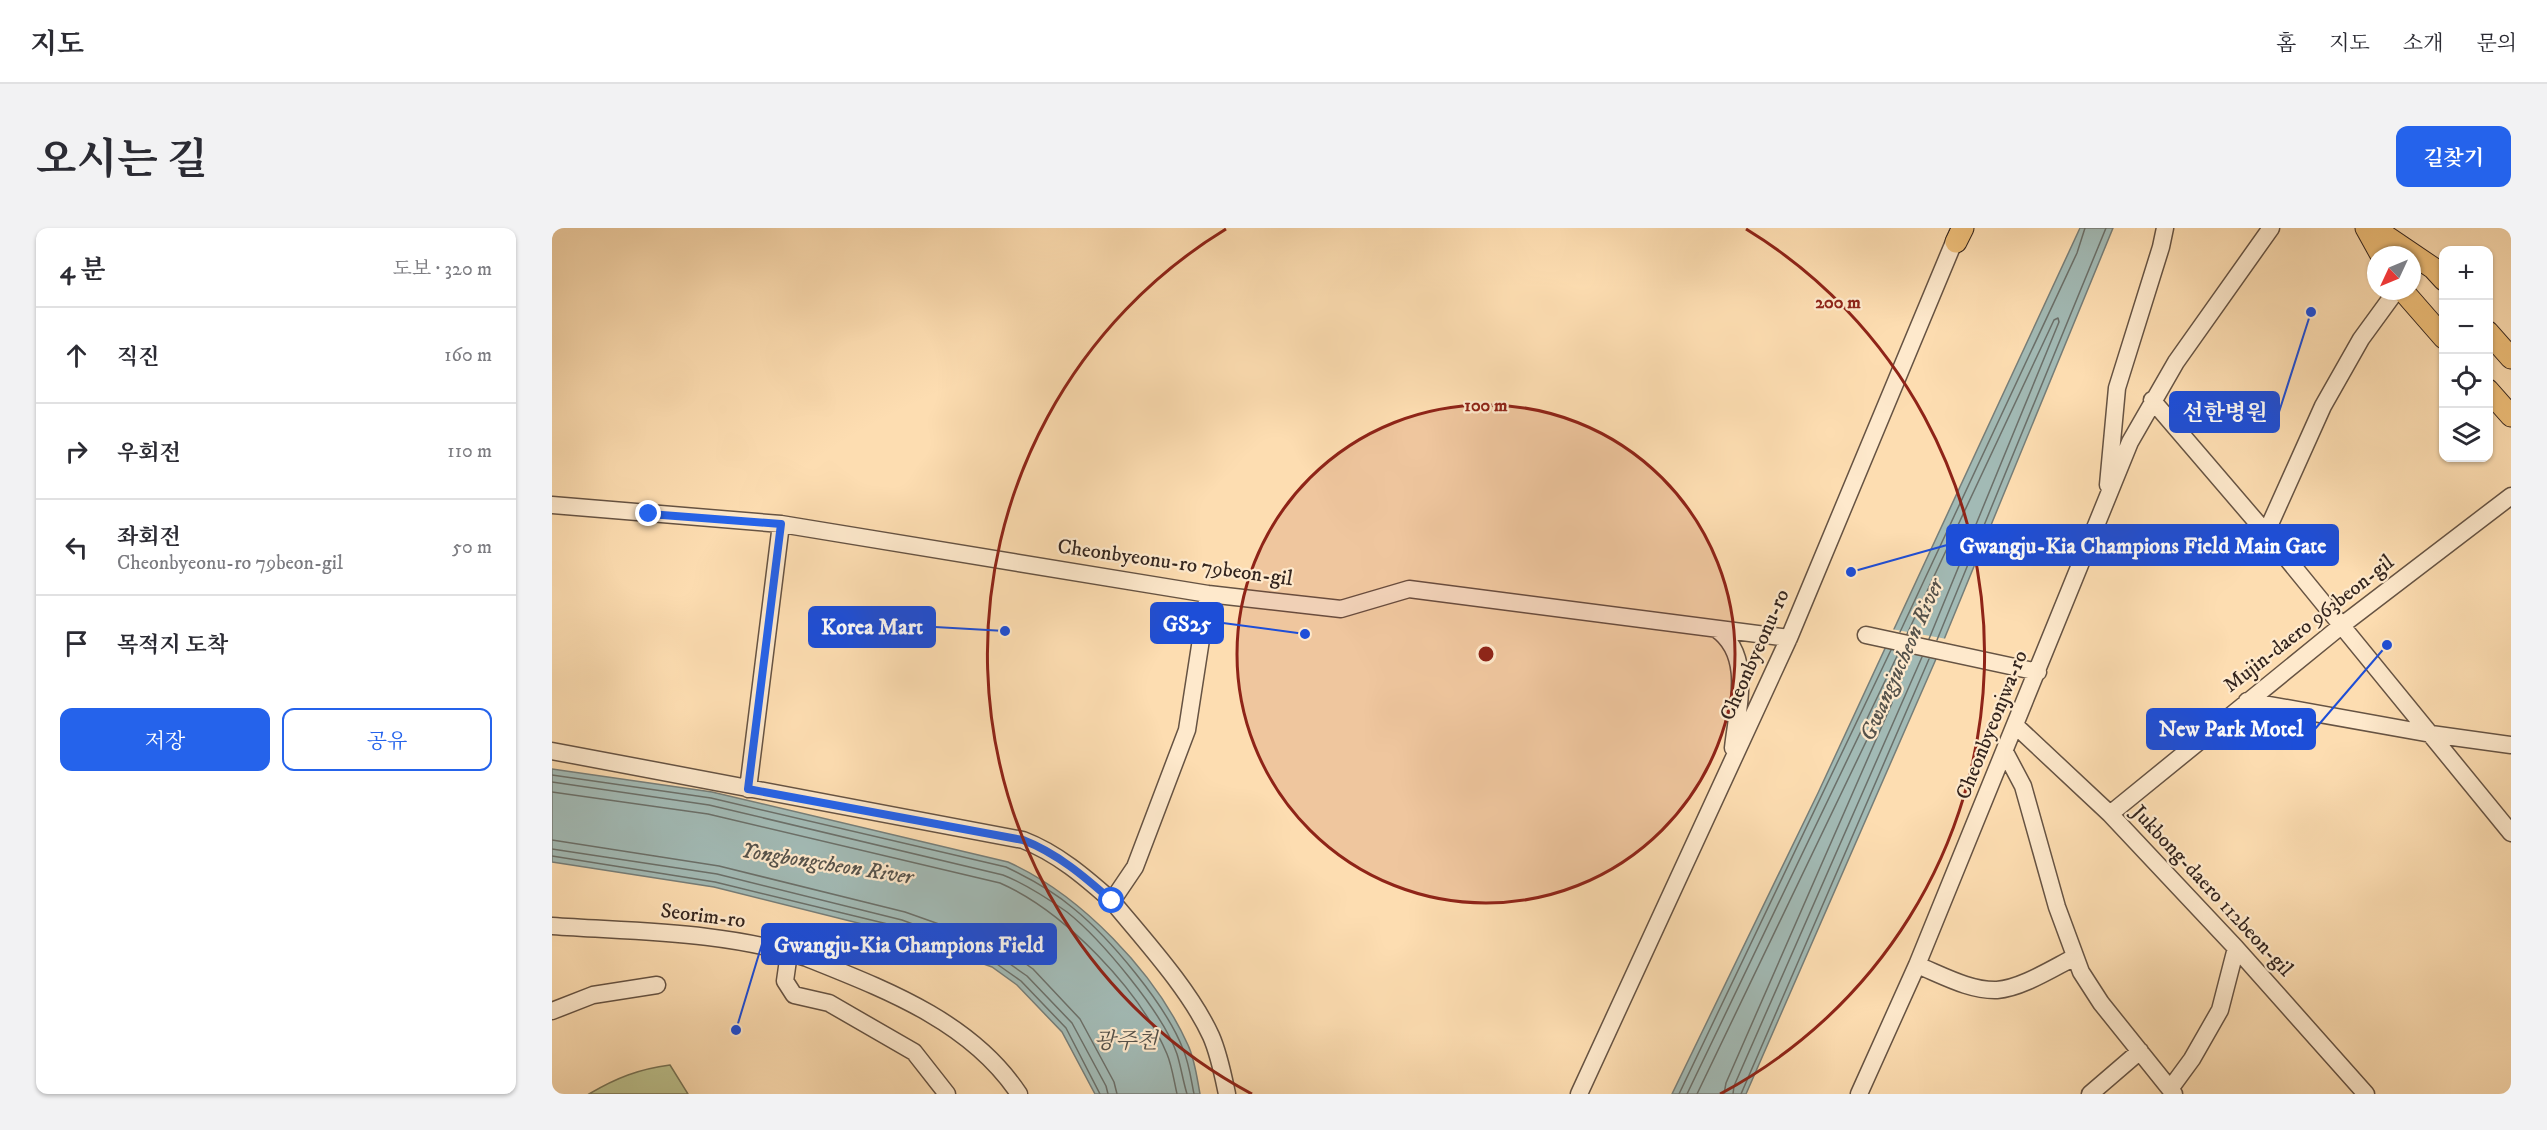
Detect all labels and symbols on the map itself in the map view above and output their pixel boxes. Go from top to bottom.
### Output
north arrow [2367,246,2421,300]
text: 200 m [1815,292,1861,314]
callout: 선한병원 [2170,392,2279,432]
text: 100 m [1464,395,1508,417]
text: 선한병원 [2182,400,2268,427]
route end [635,500,661,526]
callout: Gwangju-Kia Champions Field Main Gate [1947,525,2338,565]
text: Gwangju-Kia Champions Field Main Gate [1960,533,2326,561]
street label: Cheonbyeonu-ro 79beon-gil [1056,534,1295,592]
street label: Mujin-daero 963beon-gil [2219,549,2400,699]
water label: Gwangjucheon River [1854,573,1951,745]
street label: Cheonbyeonu-ro [1714,585,1796,725]
callout: GS25 [1151,603,1223,643]
callout: Korea Mart [809,607,935,647]
text: GS25 [1163,611,1211,638]
text: Korea Mart [821,614,923,641]
centre of rings [1476,644,1496,664]
street label: Cheonbyeonjwa-ro [1950,647,2034,803]
callout: New Park Motel [2147,709,2315,749]
text: New Park Motel [2159,716,2304,743]
street label: Jukbong-daero 112beon-gil [2124,798,2299,983]
water label: Yongbongcheon River [739,837,917,891]
route start [1098,887,1124,913]
street label: Seorim-ro [659,898,747,934]
callout: Gwangju-Kia Champions Field [762,924,1056,964]
text: Gwangju-Kia Champions Field [774,932,1045,960]
water label: 광주천 [1094,1028,1160,1055]

